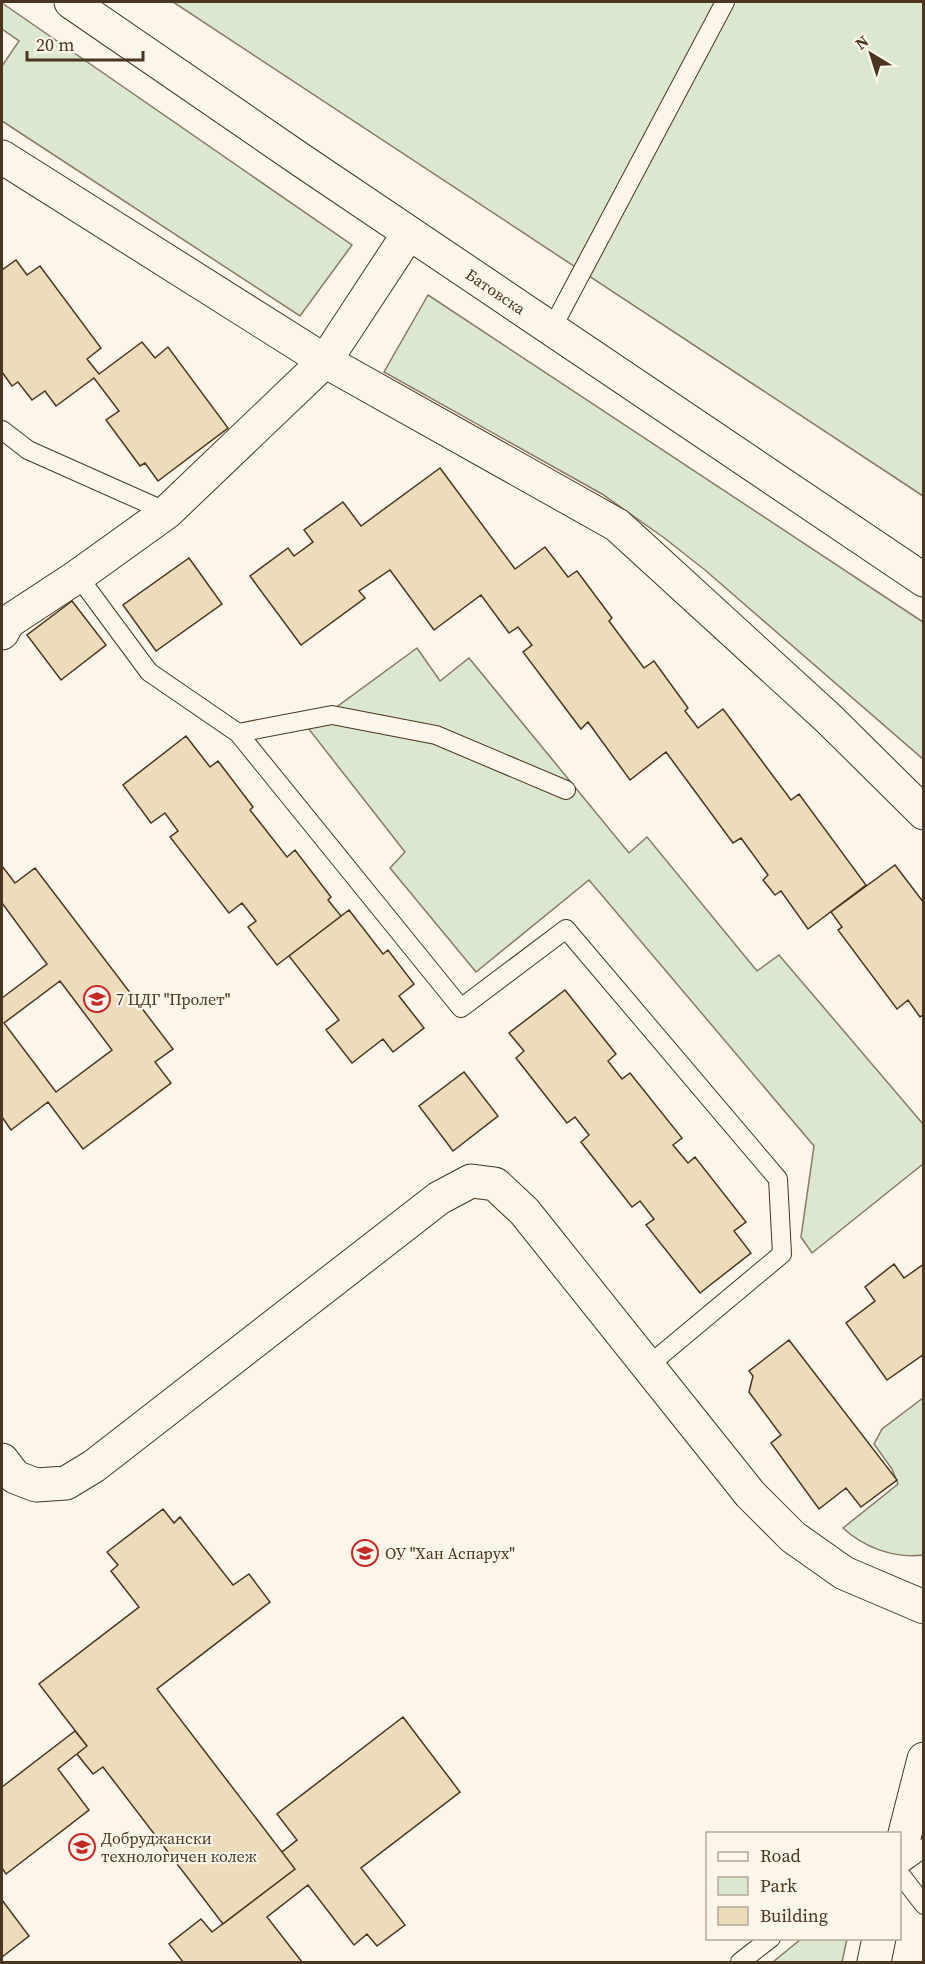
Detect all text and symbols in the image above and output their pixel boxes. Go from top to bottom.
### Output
scale bar [27,24,142,62]
north arrow [841,24,901,84]
text: N [850,30,873,54]
text: 20 m [36,32,74,57]
street label: Батовска [462,263,531,320]
school or university icon: 7 ЦДГ "Пролет" [82,984,112,1014]
place label: 7 ЦДГ "Пролет" [116,988,231,1010]
school or university icon: ОУ "Хан Аспарух" [350,1538,380,1568]
place label: ОУ "Хан Аспарух" [385,1542,515,1564]
place label: Добруджански технологичен колеж [101,1827,257,1867]
school or university icon: Добруджански технологичен колеж [67,1832,97,1862]
legend [706,1832,901,1940]
text: Road [760,1843,801,1868]
text: Park [760,1873,797,1898]
text: Building [760,1903,828,1928]

